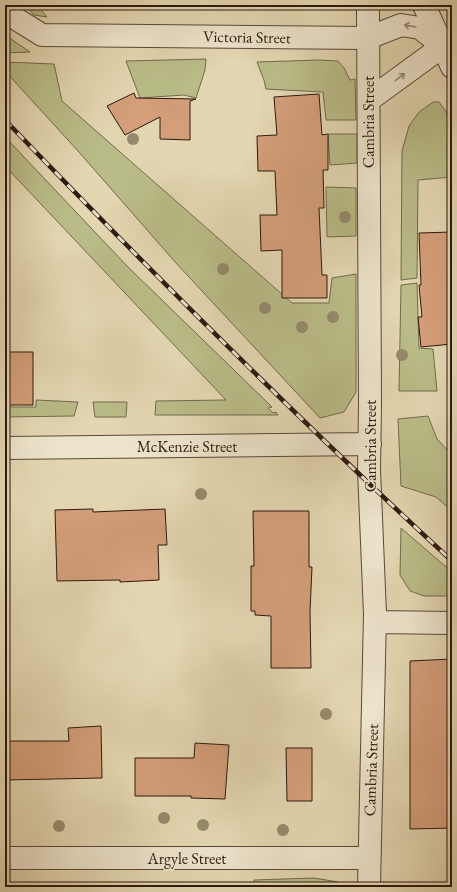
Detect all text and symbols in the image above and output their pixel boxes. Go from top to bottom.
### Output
one-way arrow [404,22,417,30]
street label: Victoria Street [203,26,291,48]
one-way arrow [394,72,405,81]
street label: Cambria Street [358,76,379,168]
street label: Cambria Street [360,400,381,492]
street label: McKenzie Street [137,436,237,457]
street label: Cambria Street [359,723,383,817]
street label: Argyle Street [147,848,226,869]

